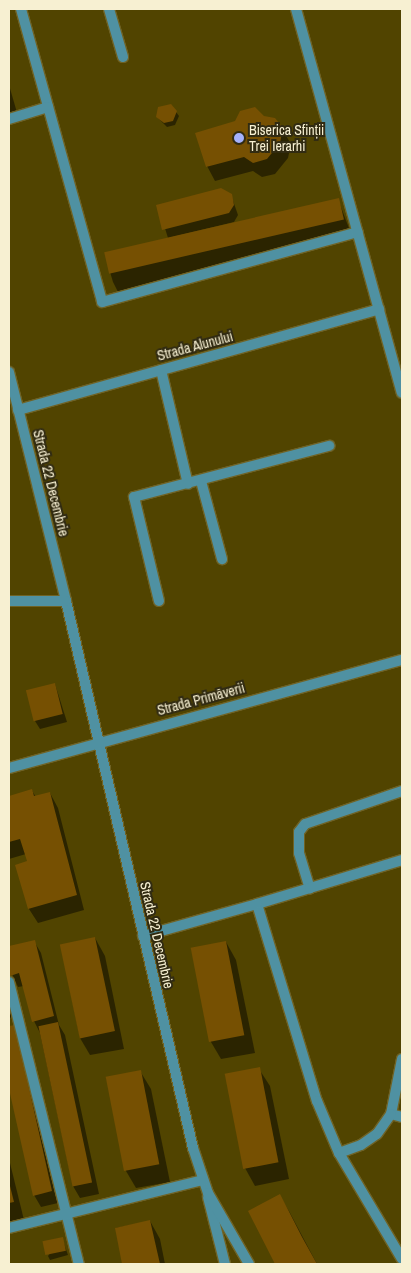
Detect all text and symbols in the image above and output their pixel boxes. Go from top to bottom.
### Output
place label: Biserica Sfinții Trei Ierarhi [249,122,324,154]
marker: Biserica Sfinții Trei Ierarhi [233,132,245,144]
street label: Strada Alunului [155,328,235,364]
street label: Strada 22 Decembrie [30,428,72,538]
street label: Strada Primăverii [155,679,247,719]
street label: Strada 22 Decembrie [137,880,177,990]

